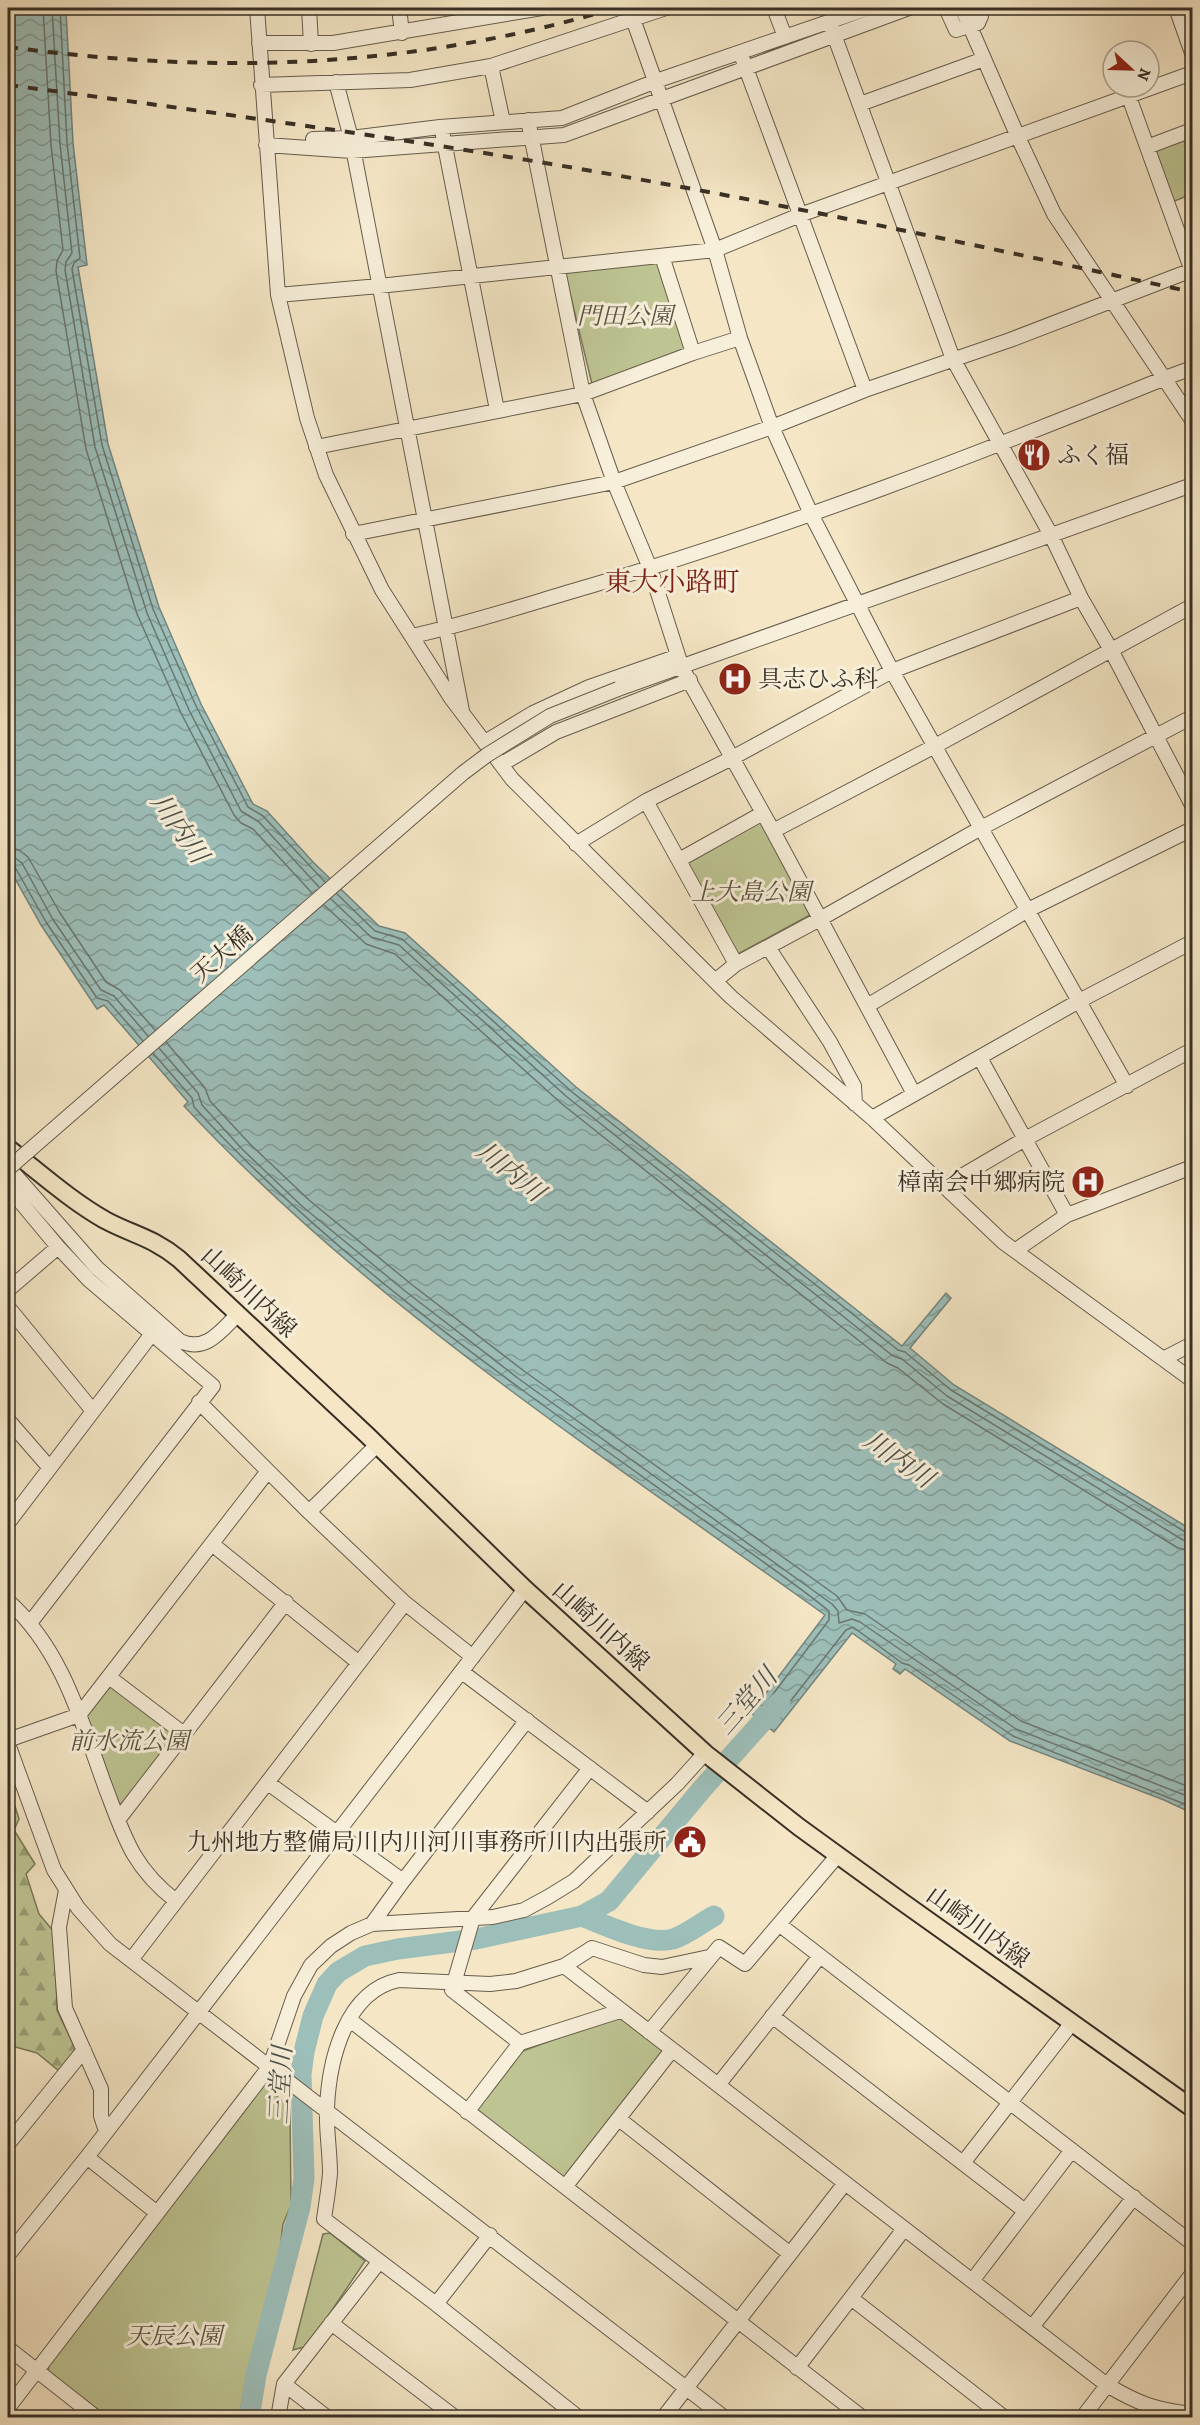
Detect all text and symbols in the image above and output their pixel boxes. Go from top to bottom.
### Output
north arrow [1101,39,1161,99]
text: N [1131,65,1156,84]
park label: 門田公園 [577,300,677,332]
restaurant icon: ふく福 [1016,437,1052,473]
place label: ふく福 [1057,439,1129,471]
district label: 東大小路町 [605,564,740,600]
hospital icon: 具志ひふ科 [717,661,753,697]
place label: 具志ひふ科 [758,663,878,695]
water label: 川内川 [143,786,218,873]
park label: 上大島公園 [691,876,815,908]
street label: 天大橋 [184,918,260,990]
water label: 川内川 [469,1133,554,1211]
hospital icon: 樟南会中郷病院 [1070,1164,1106,1200]
place label: 樟南会中郷病院 [897,1166,1065,1198]
street label: 山崎川内線 [194,1239,304,1345]
water label: 川内川 [857,1423,943,1498]
street label: 山崎川内線 [546,1574,656,1678]
water label: 三堂川 [708,1658,787,1742]
park label: 前水流公園 [69,1725,193,1757]
public building icon: 九州地方整備局川内川河川事務所川内出張所 [672,1824,708,1860]
place label: 九州地方整備局川内川河川事務所川内出張所 [187,1826,667,1858]
street label: 山崎川内線 [920,1879,1036,1975]
water label: 三堂川 [261,2042,300,2125]
park label: 天辰公園 [126,2320,226,2352]

